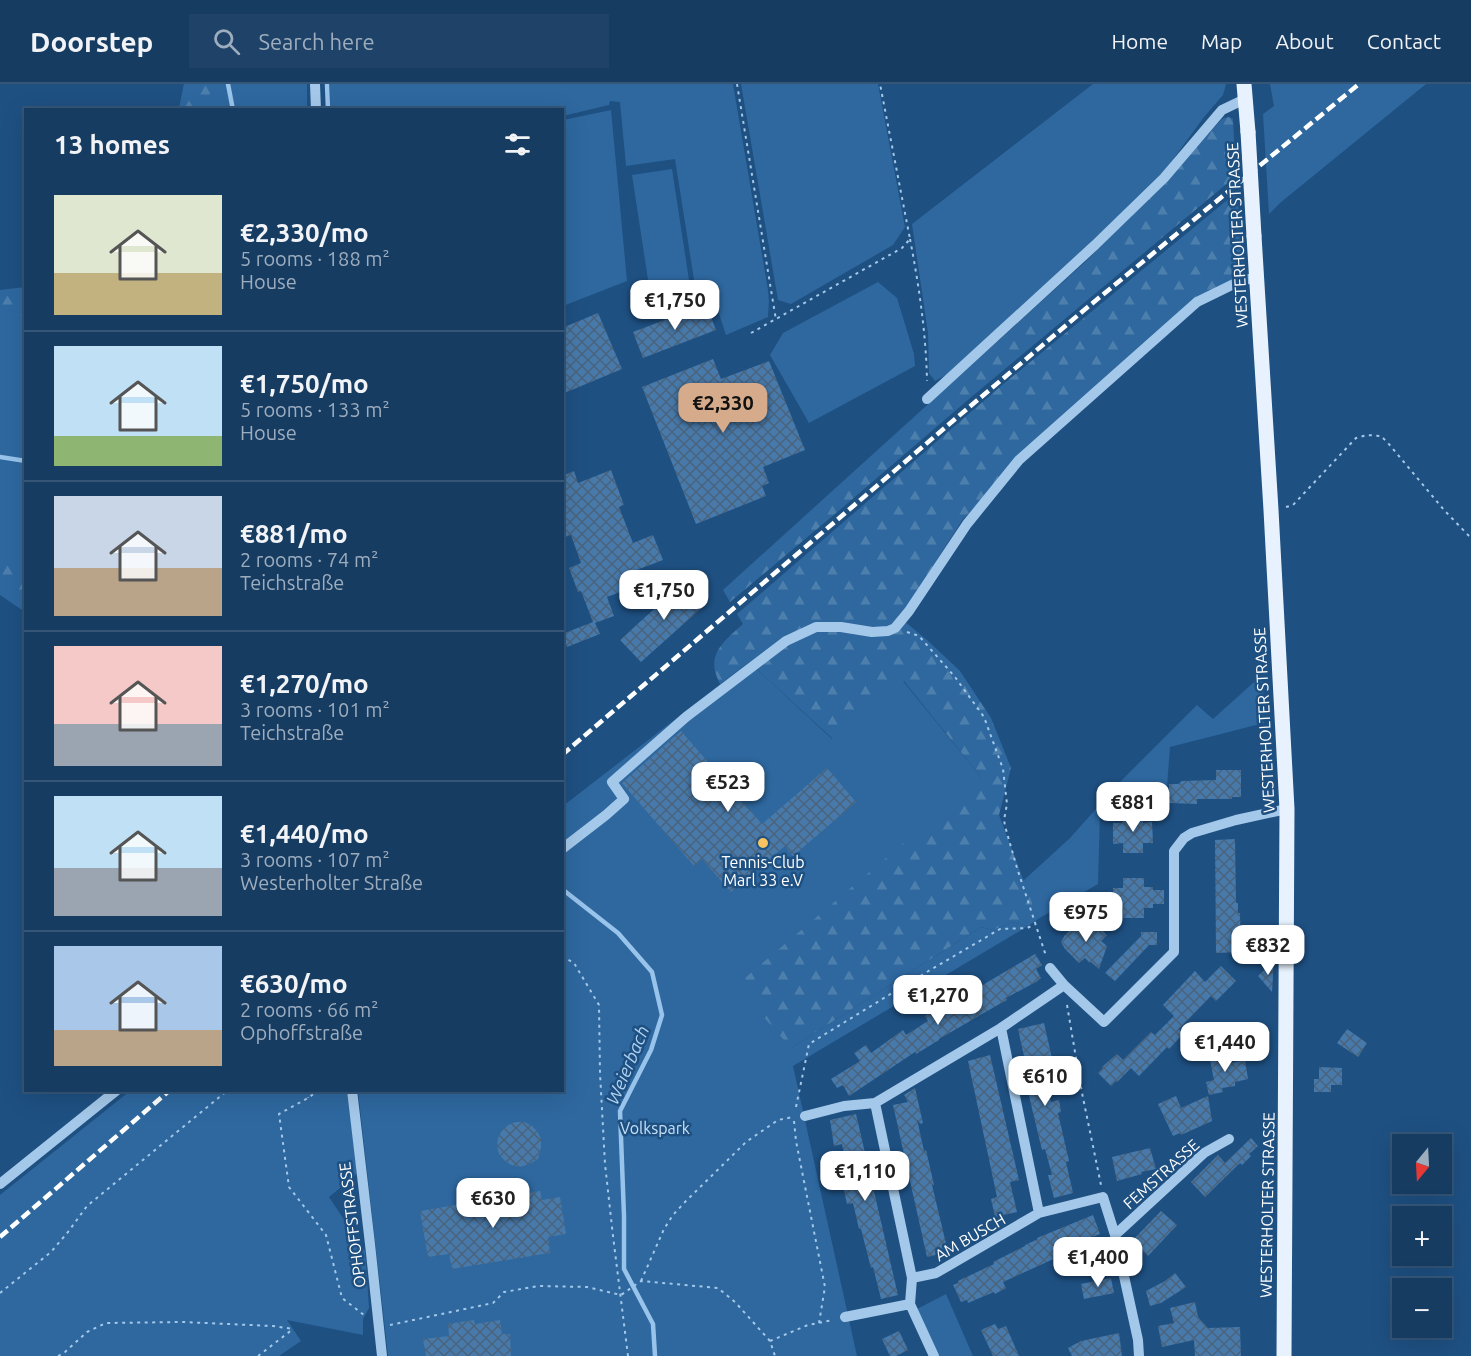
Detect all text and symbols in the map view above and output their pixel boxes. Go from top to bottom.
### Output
search box [189,14,609,68]
icon: search [210,25,243,58]
text: Doorstep [30,26,153,57]
text: Search here [258,29,375,54]
text: Home [1111,29,1168,53]
text: Map [1201,29,1242,53]
text: About [1275,29,1334,53]
text: Contact [1367,29,1441,53]
icon: filters [501,128,534,161]
text: 13 homes [54,130,170,159]
street label: WESTERHOLTER STRASSE [1223,142,1251,328]
text: €2,330/mo [240,218,369,247]
icon: home [102,219,174,291]
text: 5 rooms · 188 m² [240,247,390,270]
text: House [240,270,297,293]
pin: €1,750 [626,280,724,331]
text: €1,750 [644,288,706,311]
text: €1,750/mo [240,369,369,398]
icon: home [102,370,174,442]
pin: €2,330 [674,383,772,434]
text: €2,330 [692,391,754,414]
text: 5 rooms · 133 m² [240,398,390,421]
text: House [240,421,297,444]
text: €881/mo [240,519,348,548]
icon: home [102,520,174,592]
text: 2 rooms · 74 m² [240,548,378,571]
pin: €1,750 [615,570,713,621]
text: Teichstraße [240,571,344,594]
text: €1,750 [633,578,695,601]
street label: WESTERHOLTER STRASSE [1250,627,1278,813]
text: €1,270/mo [240,669,369,698]
icon: home [102,670,174,742]
text: 3 rooms · 101 m² [240,698,390,721]
text: Teichstraße [240,721,344,744]
pin: €523 [692,762,764,813]
text: €523 [705,770,751,793]
pin: €881 [1097,782,1169,833]
text: €881 [1110,790,1156,813]
text: €1,440/mo [240,819,369,848]
icon: home [102,820,174,892]
marker: Tennis-Club Marl 33 e.V [756,836,770,850]
text: 3 rooms · 107 m² [240,848,390,871]
place label: Tennis-Club Marl 33 e.V [721,853,805,889]
text: Westerholter Straße [240,871,423,894]
pin: €975 [1050,892,1122,943]
text: €975 [1063,900,1109,923]
pin: €832 [1232,925,1304,976]
text: €832 [1245,933,1291,956]
text: €630/mo [240,969,348,998]
icon: home [102,970,174,1042]
pin: €1,270 [889,975,987,1026]
text: €1,270 [907,983,969,1006]
text: 2 rooms · 66 m² [240,998,378,1021]
text: Ophoffstraße [240,1021,363,1044]
water label: Weierbach [602,1022,653,1107]
pin: €1,440 [1176,1022,1274,1073]
text: €1,440 [1194,1030,1256,1053]
pin: €610 [1009,1056,1081,1107]
text: €610 [1022,1064,1068,1087]
street label: WESTERHOLTER STRASSE [1256,1112,1278,1298]
park label: Volkspark [620,1119,690,1137]
north arrow [1392,1134,1452,1194]
map controls [1392,1134,1452,1338]
street label: FEMSTRASSE [1120,1135,1202,1213]
pin: €1,110 [816,1151,914,1202]
text: €1,110 [834,1159,896,1182]
street label: OPHOFFSTRASSE [335,1161,369,1289]
pin: €630 [457,1178,529,1229]
text: €630 [470,1186,516,1209]
button: + [1392,1206,1452,1266]
street label: AM BUSCH [932,1210,1008,1264]
pin: €1,400 [1049,1237,1147,1288]
text: €1,400 [1067,1245,1129,1268]
button: − [1392,1278,1452,1338]

